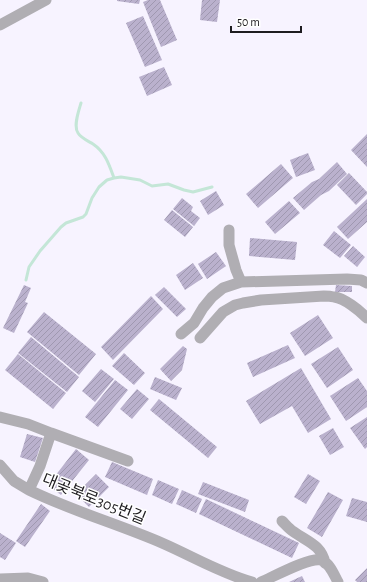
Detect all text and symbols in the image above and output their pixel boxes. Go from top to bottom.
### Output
scale bar [231,8,301,34]
text: 50 m [237,16,260,28]
street label: 대곶북로305번길 [40,471,148,527]

